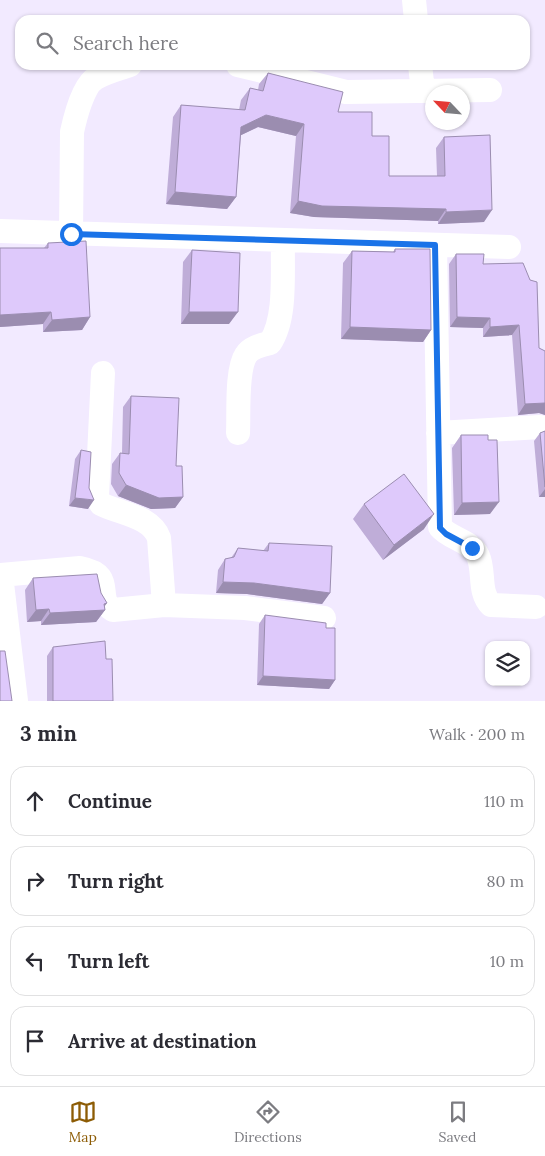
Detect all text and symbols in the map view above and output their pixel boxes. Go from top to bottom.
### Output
search box [15,15,530,70]
icon: search [33,29,61,57]
text: Search here [73,31,179,55]
north arrow [425,85,470,130]
route start [60,223,83,246]
route end [461,537,484,560]
map controls [485,641,530,686]
button: layers [485,641,530,686]
text: 3 min [20,720,77,747]
text: Walk · 200 m [429,724,525,744]
icon: ahead [21,787,49,815]
text: Continue [68,789,152,813]
text: 110 m [484,791,524,811]
icon: right [21,867,49,895]
text: Turn right [68,869,164,893]
text: 80 m [487,871,524,891]
icon: left [21,947,49,975]
text: Turn left [68,949,149,973]
text: 10 m [490,951,524,971]
icon: arrive [21,1027,49,1055]
text: Arrive at destination [68,1029,257,1053]
tab: Map [68,1098,97,1146]
tab: Directions [234,1098,302,1146]
tab: Saved [439,1098,477,1146]

